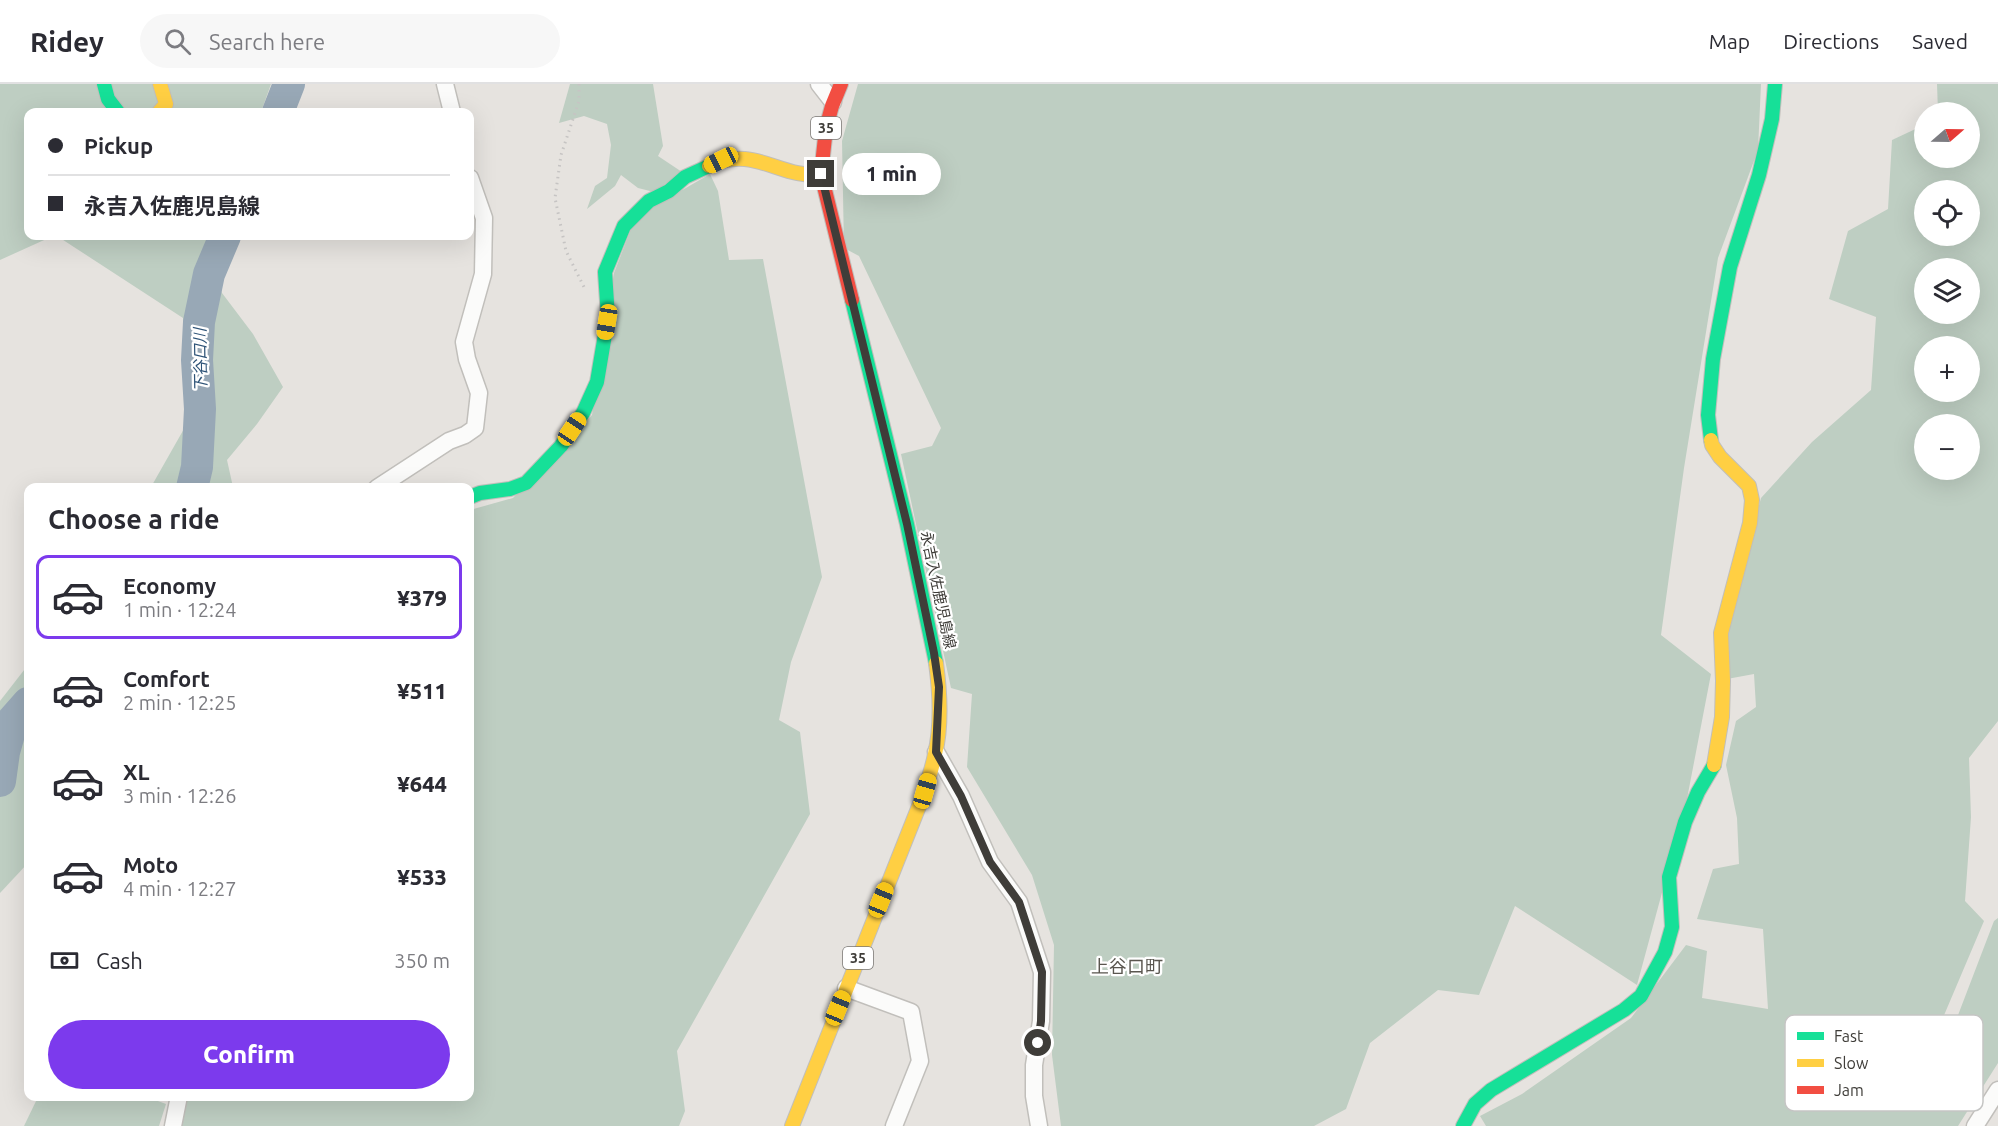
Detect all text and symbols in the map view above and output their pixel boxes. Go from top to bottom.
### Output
search box [140,14,560,68]
icon: search [161,25,194,58]
text: Ridey [30,26,104,57]
text: Search here [209,29,325,54]
text: Map [1709,29,1750,53]
text: Directions [1783,29,1879,53]
text: Saved [1912,29,1968,53]
north arrow [1914,102,1980,168]
map controls [1914,102,1980,480]
road number: 35 [811,117,841,139]
text: Pickup [84,133,153,158]
car [701,144,741,176]
callout: 1 min [842,153,941,195]
route end [807,160,834,187]
text: 1 min [866,162,917,185]
button: locate [1914,180,1980,246]
text: 永吉入佐鹿児島線 [84,193,260,218]
button: layers [1914,258,1980,324]
car [595,303,619,341]
water label: 下谷口川 [190,326,210,392]
button: + [1914,336,1980,402]
car [554,409,590,449]
button: − [1914,414,1980,480]
text: Choose a ride [48,504,220,534]
street label: 永吉入佐鹿児島線 [918,529,959,650]
icon: car [51,570,105,624]
text: Economy [123,573,216,598]
text: ¥379 [397,585,447,610]
text: 1 min · 12:24 [123,598,237,621]
icon: car [51,663,105,717]
text: Comfort [123,666,210,691]
text: ¥511 [397,678,447,703]
text: 2 min · 12:25 [123,691,237,714]
icon: car [51,756,105,810]
text: XL [123,759,150,784]
text: ¥644 [397,771,447,796]
car [911,771,939,811]
text: 3 min · 12:26 [123,784,237,807]
icon: car [51,849,105,903]
text: Moto [123,852,178,877]
text: ¥533 [397,864,447,889]
text: 4 min · 12:27 [123,877,237,900]
car [866,880,896,920]
icon: cash [48,944,81,977]
road number: 35 [843,947,873,969]
text: Cash [96,948,143,973]
text: 350 m [394,949,450,972]
district label: 上谷口町 [1091,956,1163,976]
car [823,988,853,1028]
legend [1785,1015,1983,1111]
button: Confirm [48,1020,450,1089]
text: Fast [1834,1027,1864,1045]
route start [1024,1029,1051,1056]
text: Slow [1834,1054,1869,1072]
text: Jam [1834,1081,1864,1099]

